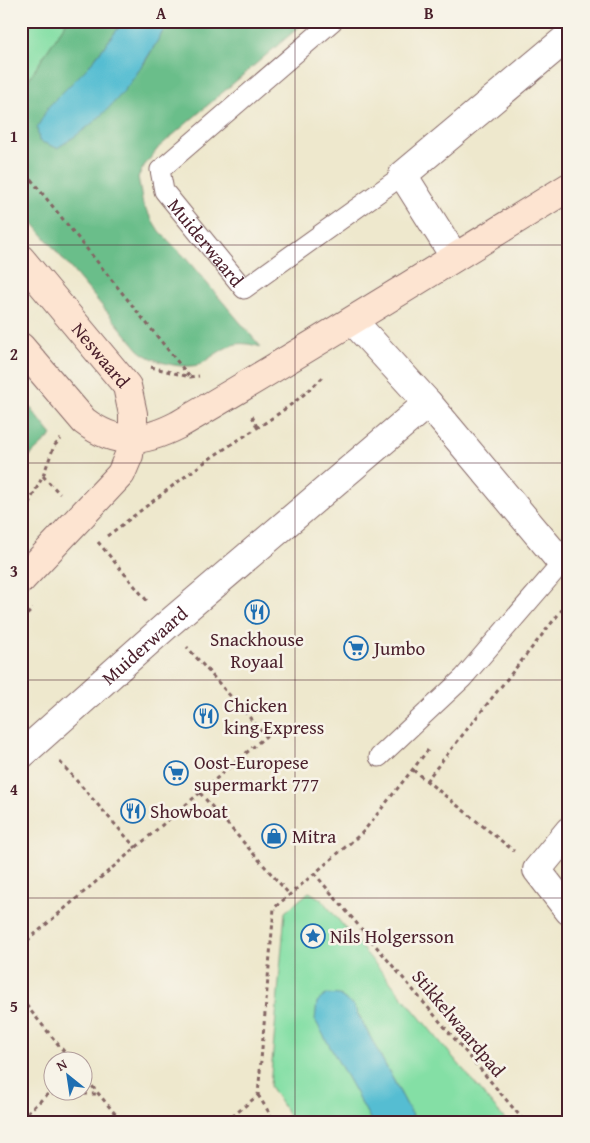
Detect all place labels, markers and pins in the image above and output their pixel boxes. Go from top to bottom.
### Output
restaurant icon: Snackhouse Royaal [244,599,270,625]
place label: Snackhouse Royaal [210,625,304,675]
place label: Jumbo [372,634,425,662]
supermarket icon: Jumbo [343,635,369,661]
place label: Chicken king Express [224,691,324,741]
restaurant icon: Chicken king Express [193,703,219,729]
place label: Oost-Europese supermarkt 777 [194,748,319,798]
supermarket icon: Oost-Europese supermarkt 777 [163,760,189,786]
place label: Showboat [150,797,228,825]
restaurant icon: Showboat [120,798,146,824]
place label: Mitra [292,822,336,850]
shop icon: Mitra [261,823,287,849]
place label: Nils Holgersson [330,922,454,950]
place icon: Nils Holgersson [300,923,326,949]

